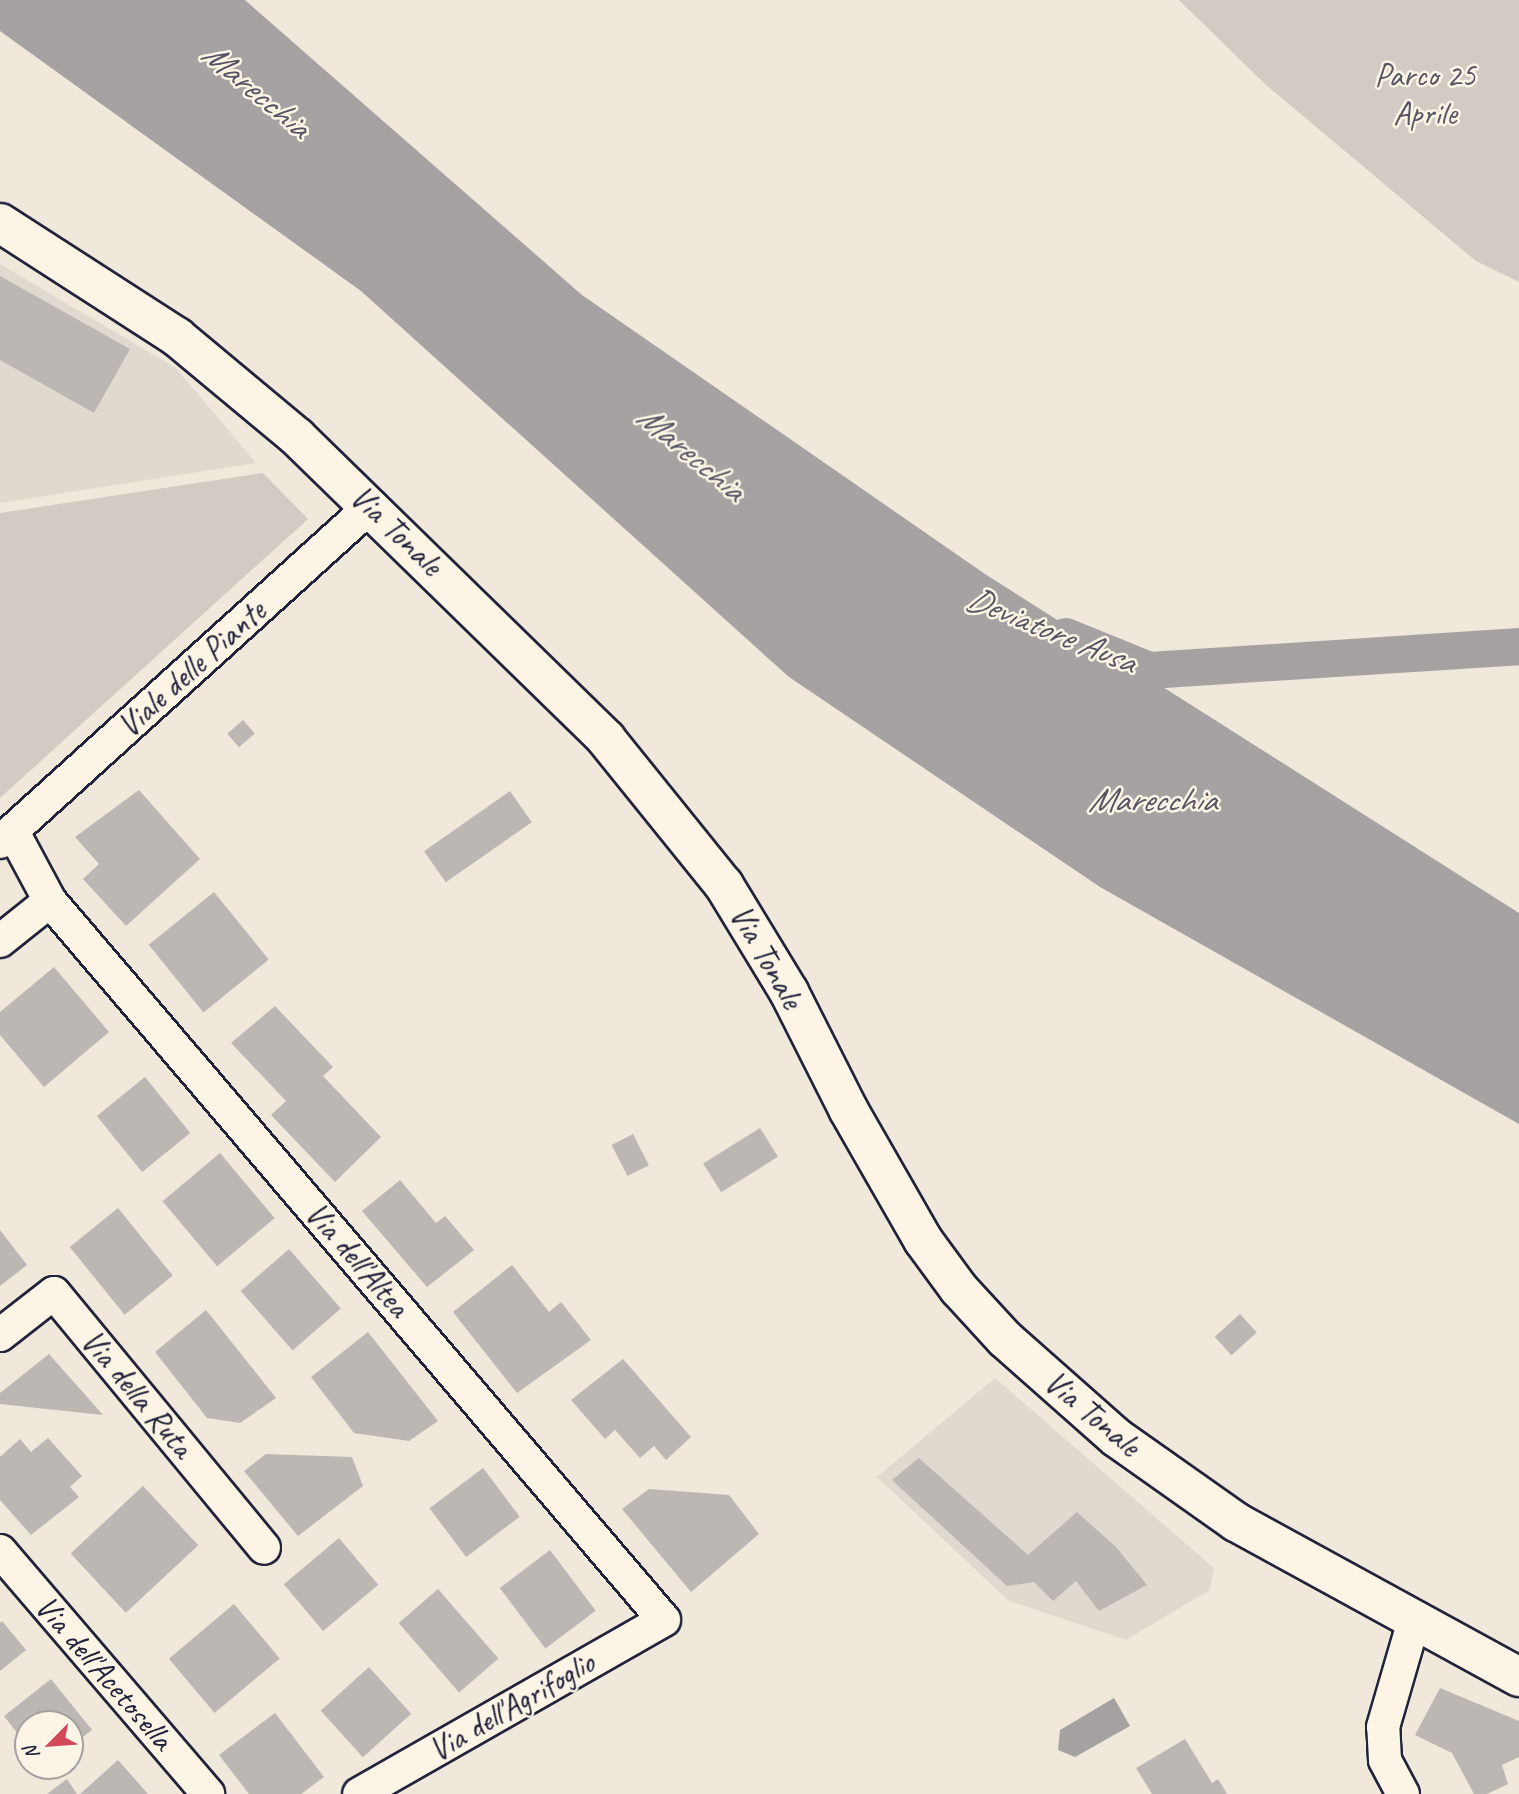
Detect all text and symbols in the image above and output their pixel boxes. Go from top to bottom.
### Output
water label: Marecchia [194,33,318,147]
park label: Parco 25 Aprile [1374,56,1476,134]
water label: Marecchia [629,396,753,510]
street label: Via Tonale [342,478,450,584]
water label: Deviatore Ausa [961,577,1141,683]
street label: Viale delle Piante [110,592,274,746]
water label: Marecchia [1088,779,1216,821]
street label: Via Tonale [721,899,811,1015]
street label: Via dell'Altea [296,1194,418,1326]
street label: Via della Ruta [73,1323,201,1465]
street label: Via Tonale [1036,1363,1148,1465]
street label: Via dell'Acetosella [26,1588,182,1758]
street label: Via dell'Agrifoglio [422,1644,602,1770]
north arrow [14,1710,84,1780]
text: N [18,1743,45,1763]

